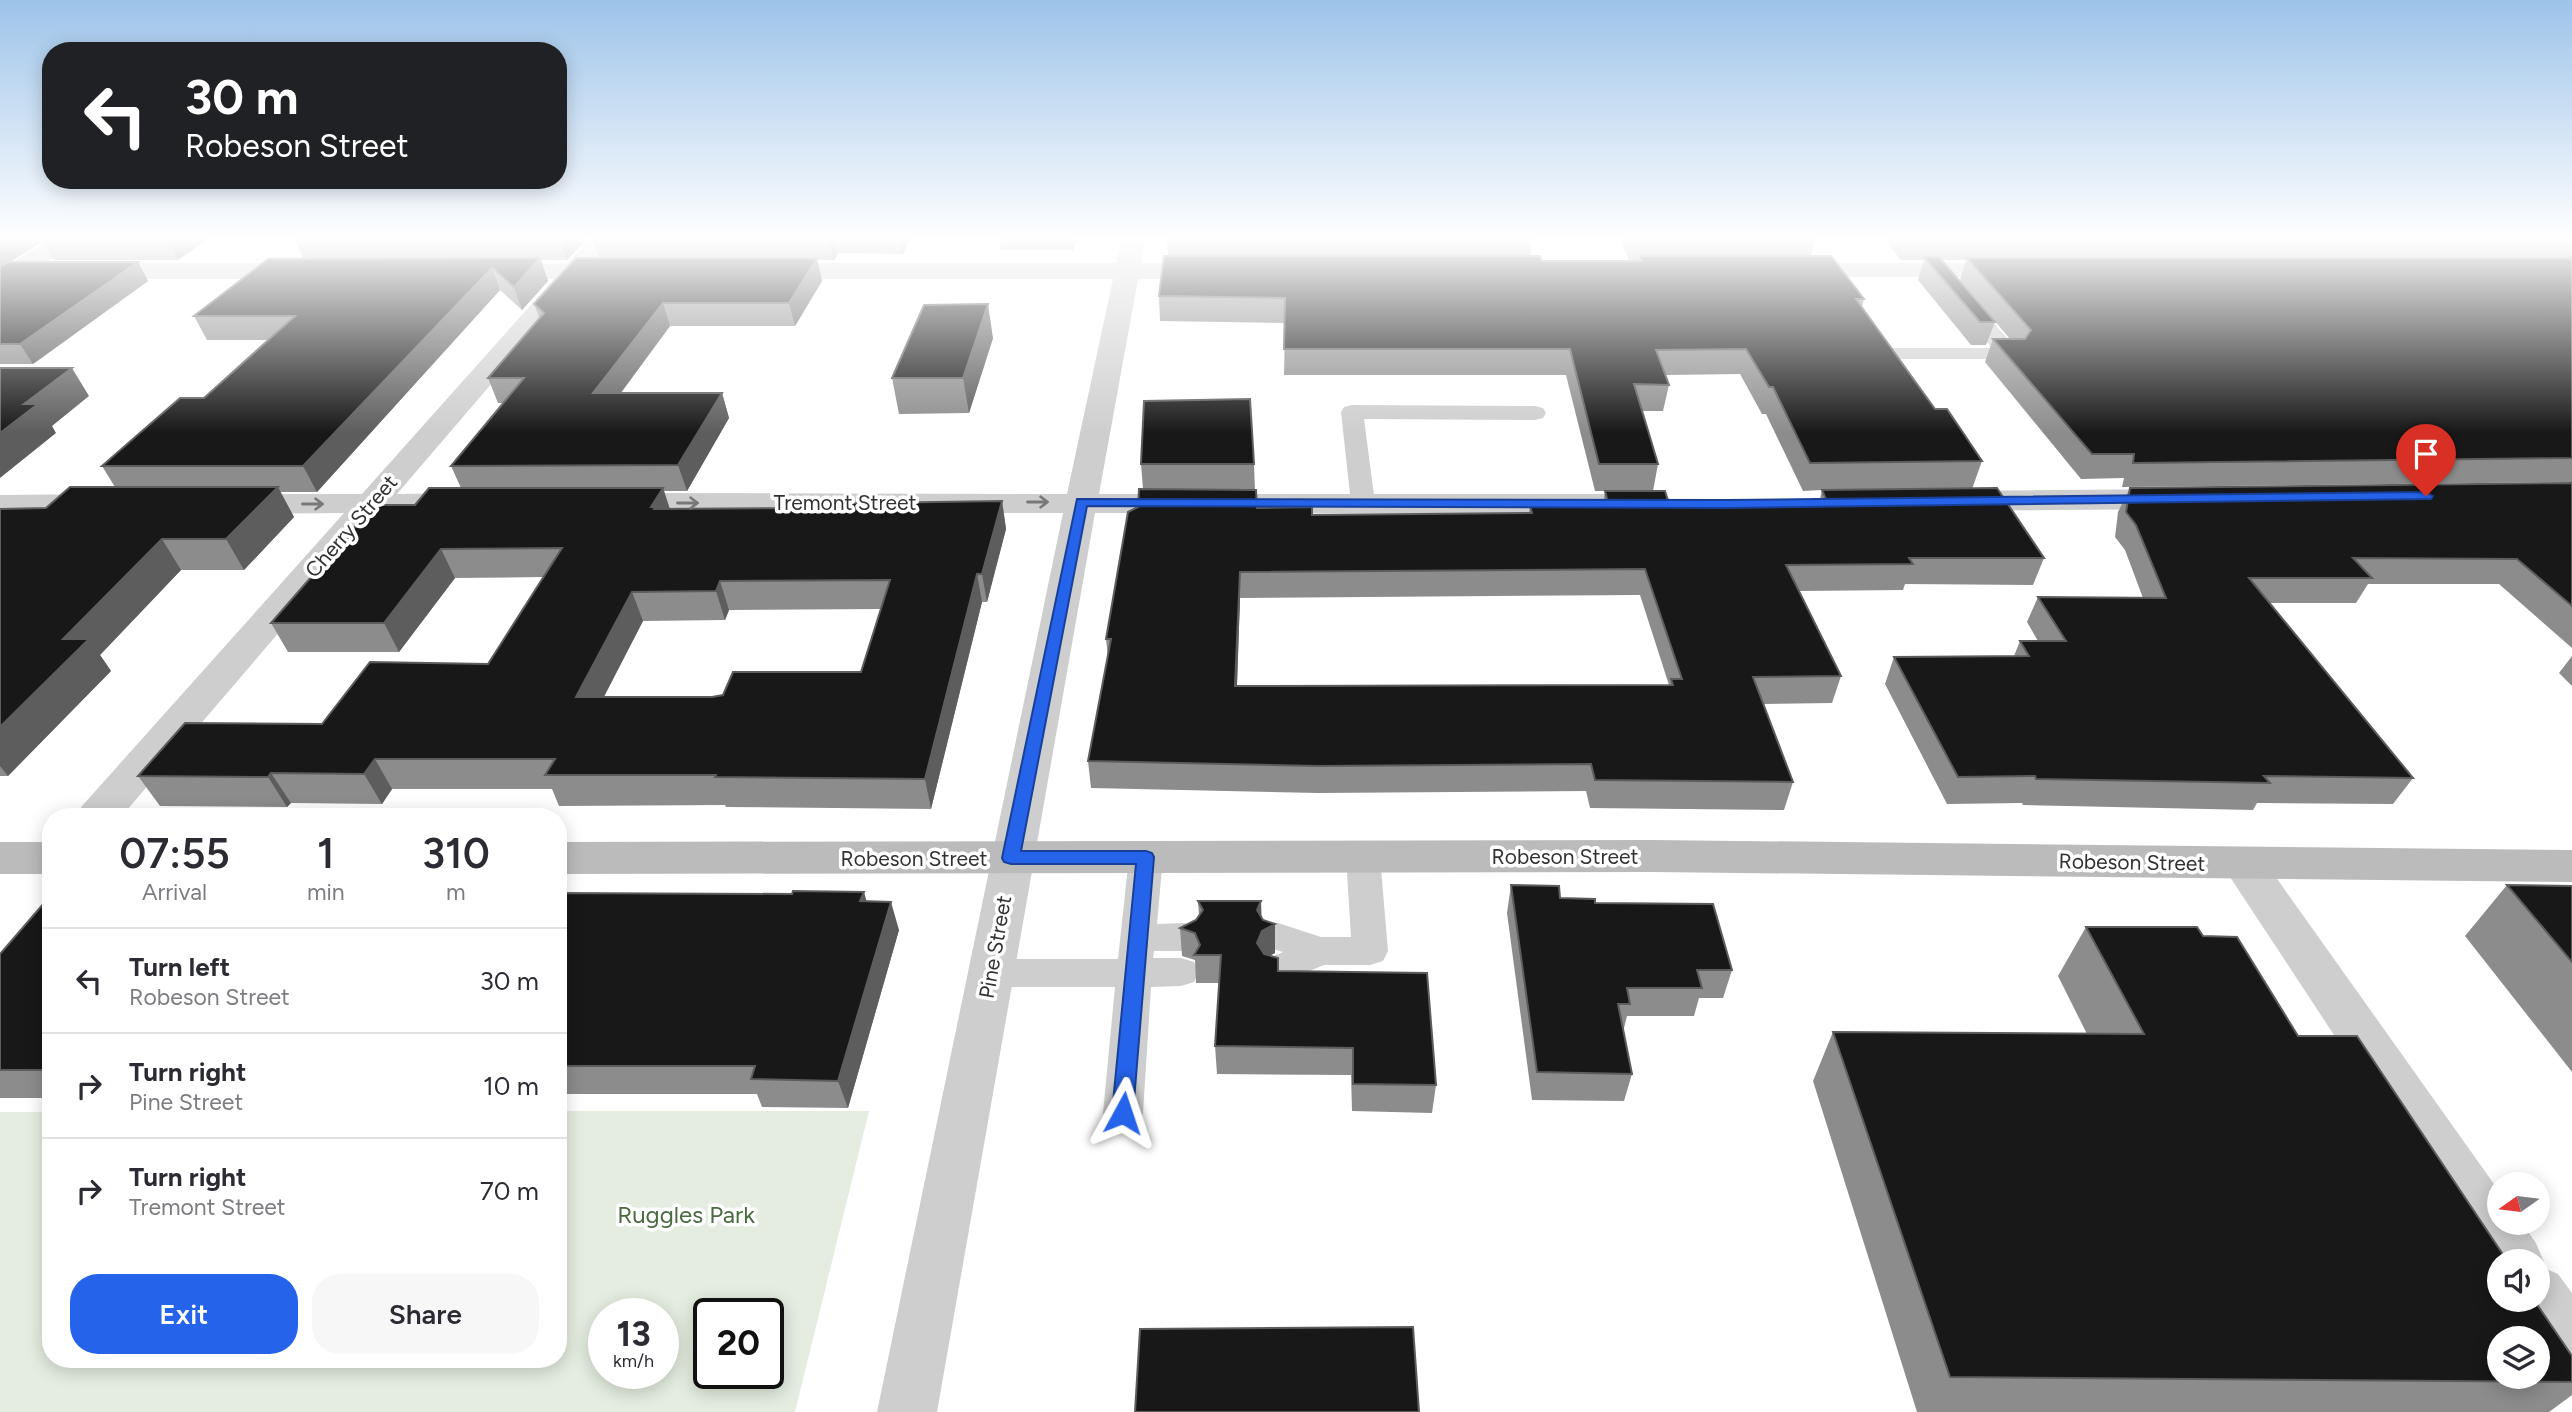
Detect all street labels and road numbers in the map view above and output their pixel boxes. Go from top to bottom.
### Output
street label: Cherry Street [300,470,402,582]
street label: Tremont Street [774,490,916,515]
street label: Robeson Street [1492,844,1638,869]
street label: Robeson Street [841,846,987,871]
street label: Robeson Street [2058,848,2206,876]
street label: Pine Street [974,893,1016,1000]

